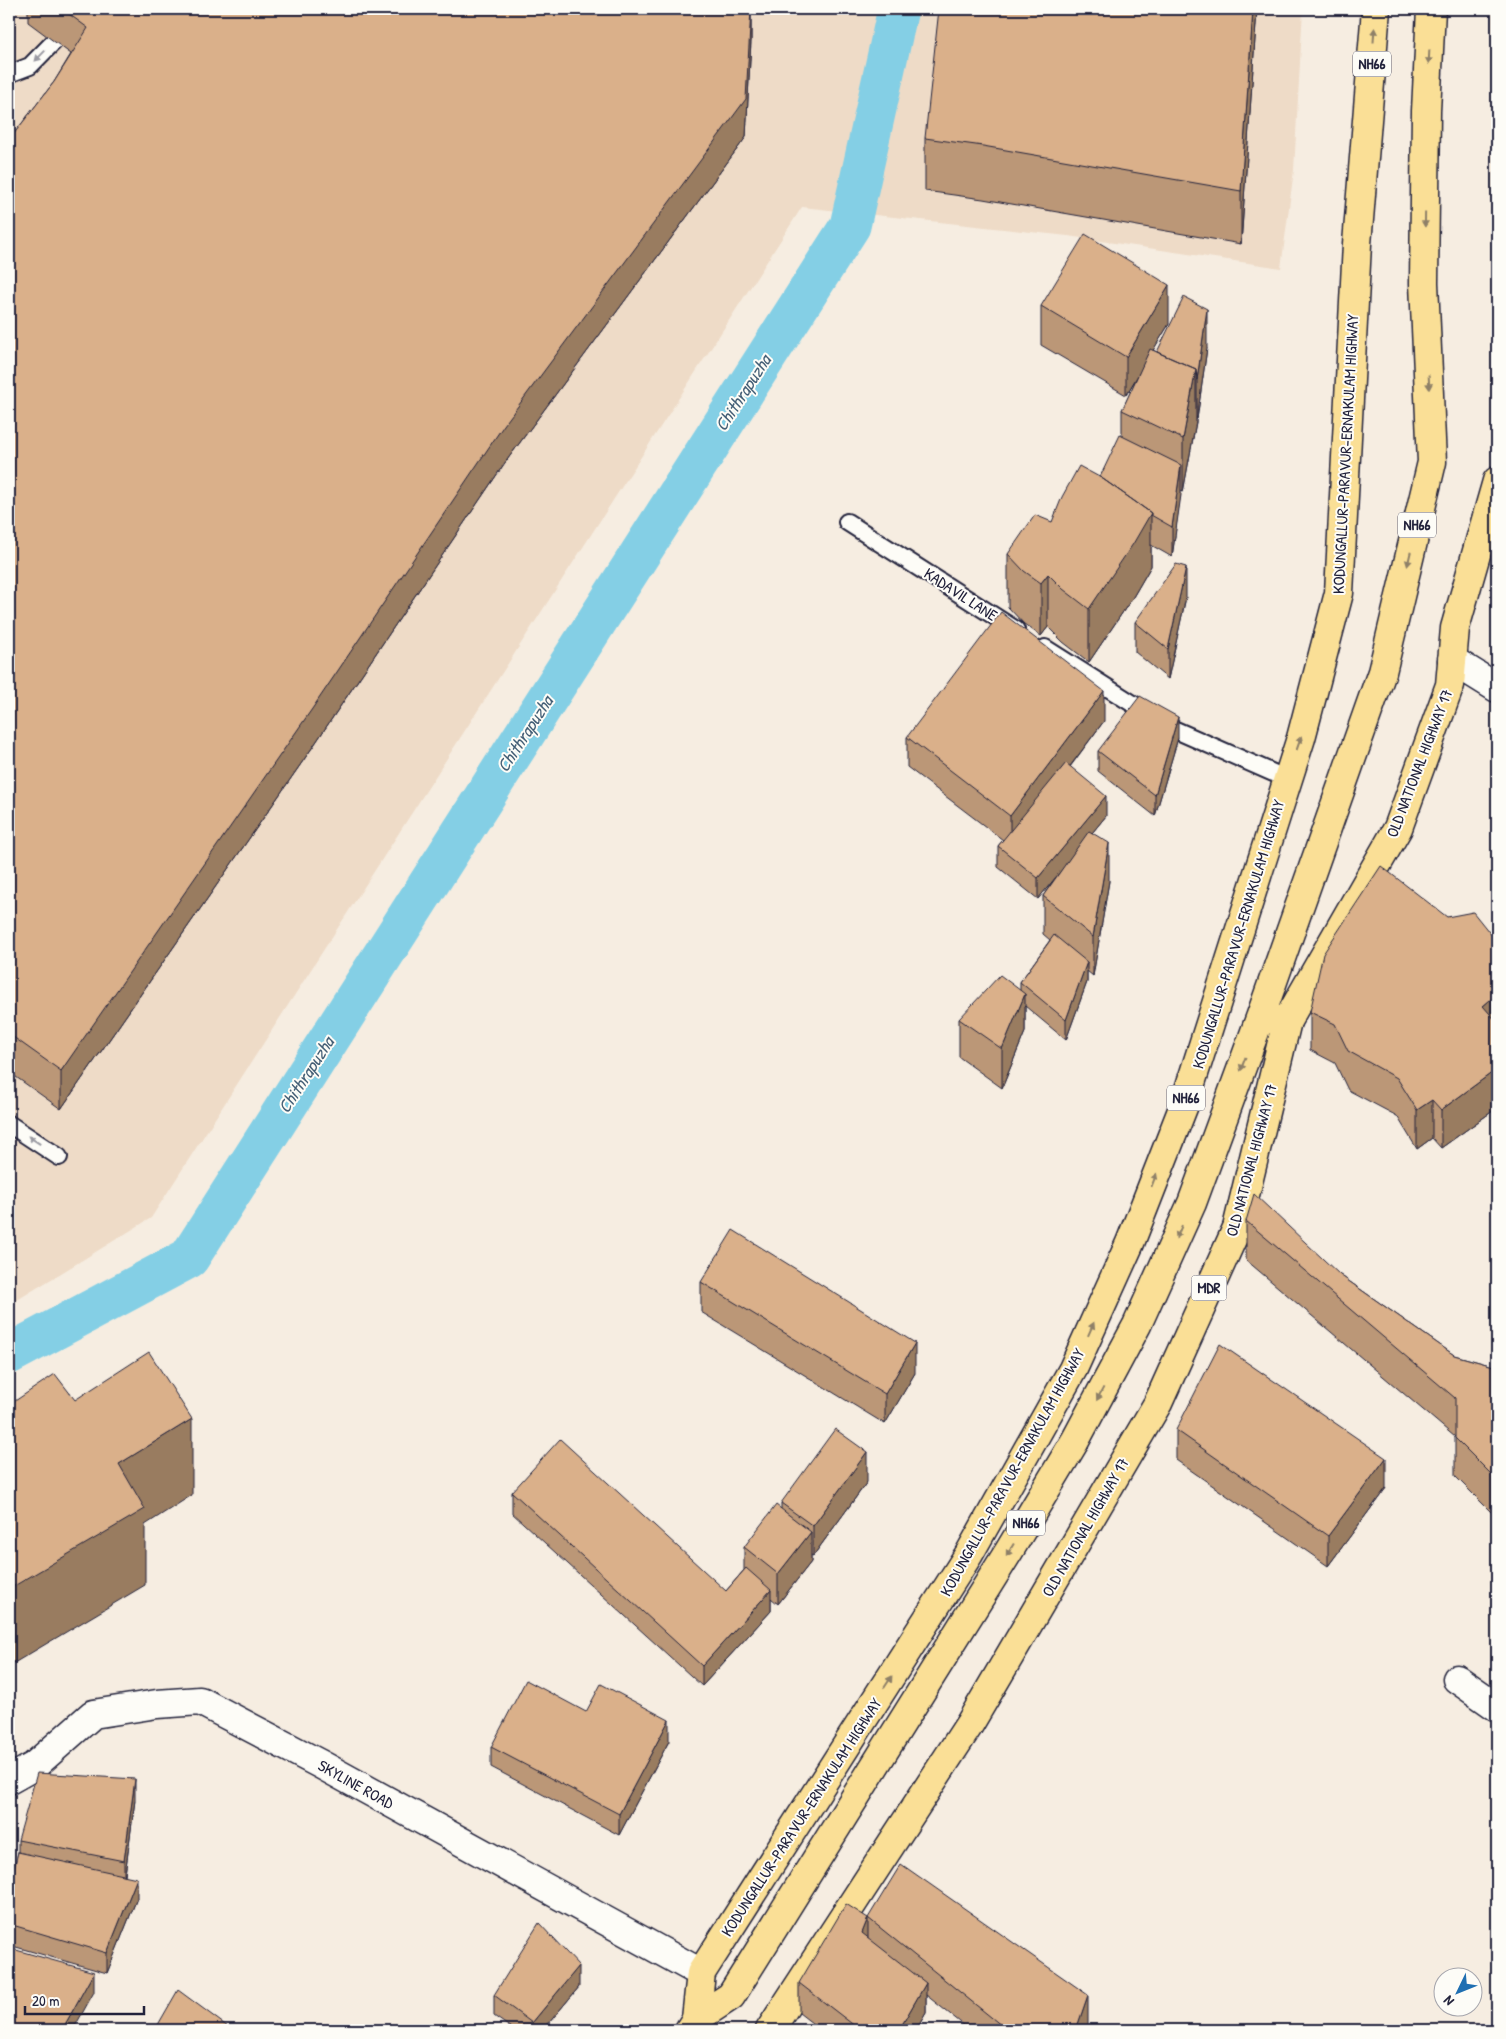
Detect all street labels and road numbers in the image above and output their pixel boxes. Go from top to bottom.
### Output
road number: NH66 [1353,52,1391,76]
street label: KODUNGALLUR-PARAVUR-ERNAKULAM HIGHWAY [1327,314,1363,594]
road number: NH66 [1398,512,1436,538]
street label: KADAVIL LANE [920,562,1002,626]
street label: OLD NATIONAL HIGHWAY 17 [1381,686,1457,840]
street label: KODUNGALLUR-PARAVUR-ERNAKULAM HIGHWAY [1187,797,1289,1071]
street label: OLD NATIONAL HIGHWAY 17 [1220,1081,1282,1239]
road number: NH66 [1167,1086,1205,1110]
road number: MDR [1192,1276,1226,1300]
street label: KODUNGALLUR-PARAVUR-ERNAKULAM HIGHWAY [934,1344,1090,1600]
street label: OLD NATIONAL HIGHWAY 17 [1036,1453,1134,1601]
road number: NH66 [1007,1510,1045,1536]
street label: KODUNGALLUR-PARAVUR-ERNAKULAM HIGHWAY [715,1694,887,1940]
street label: SKYLINE ROAD [314,1754,398,1814]

